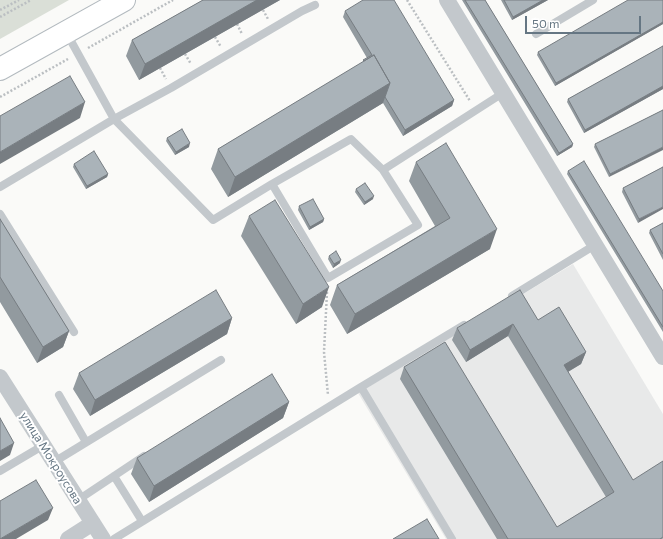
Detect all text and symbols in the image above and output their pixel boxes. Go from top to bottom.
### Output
scale bar [527,8,643,34]
text: 50 m [532,16,560,30]
street label: улица Мокроусова [17,409,85,507]

